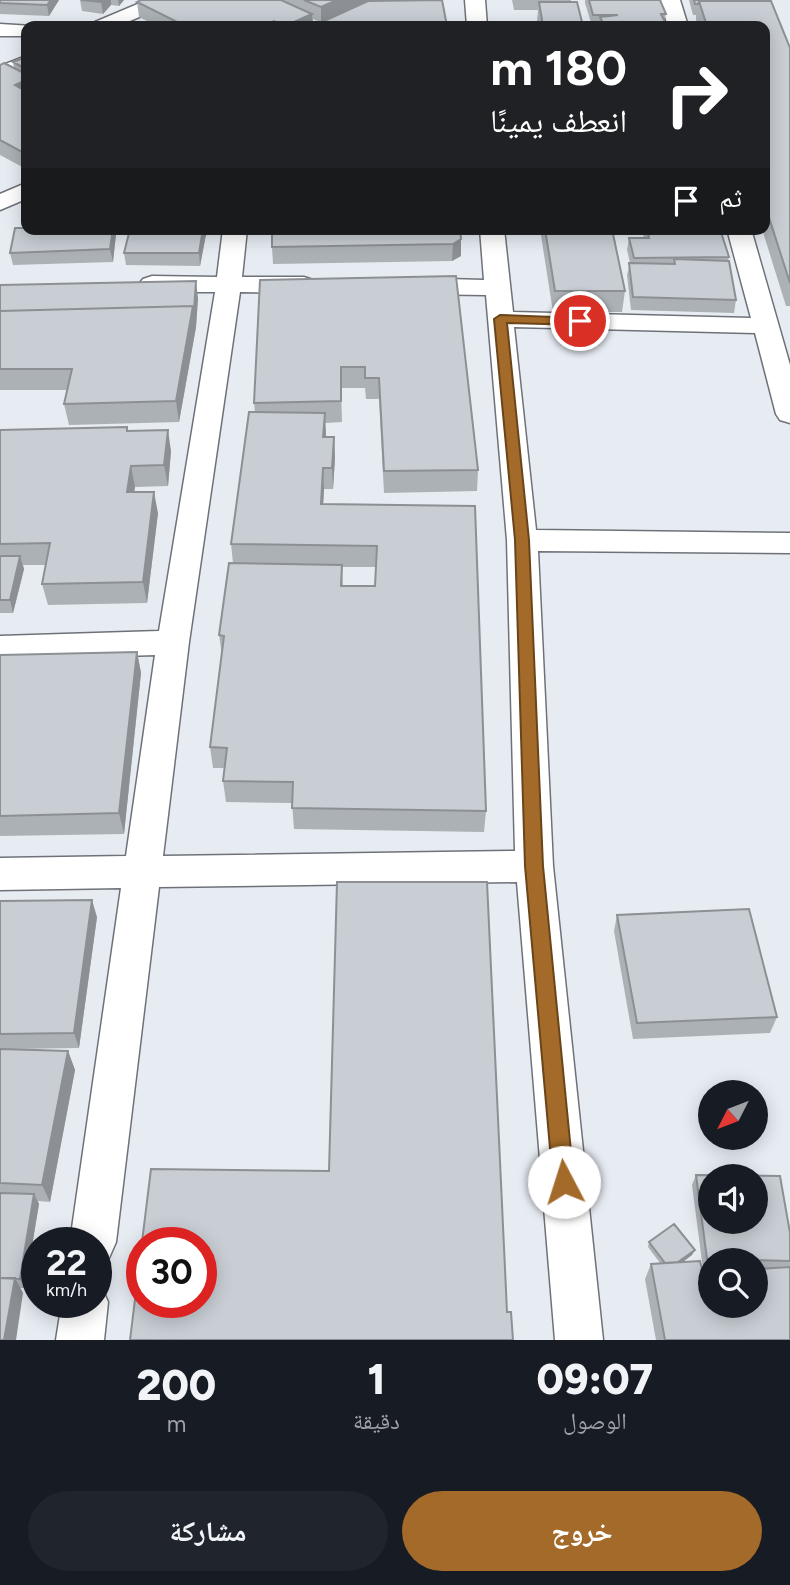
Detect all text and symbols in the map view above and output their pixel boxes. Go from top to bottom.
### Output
text: 180 m [490,38,627,97]
icon: right [651,49,742,140]
text: انعطف يمينًا [490,102,627,140]
icon: arrive [667,182,705,220]
text: ثم [719,182,742,214]
pin [550,291,610,351]
icon: arrive [561,302,599,340]
north arrow [698,1080,768,1150]
map controls [698,1080,768,1318]
position arrow [527,1145,601,1219]
button: sound [698,1164,768,1234]
speed limit sign: 30 [126,1227,217,1318]
text: 22 [46,1242,87,1284]
button: search [698,1248,768,1318]
text: km/h [46,1279,87,1301]
text: 1 [367,1354,385,1405]
text: 09:07 [537,1354,653,1405]
text: 200 [137,1360,216,1411]
text: دقيقة [353,1407,400,1435]
text: الوصول [563,1407,627,1435]
text: m [167,1410,186,1438]
button: مشاركة [28,1491,388,1571]
button: خروج [402,1491,762,1571]

